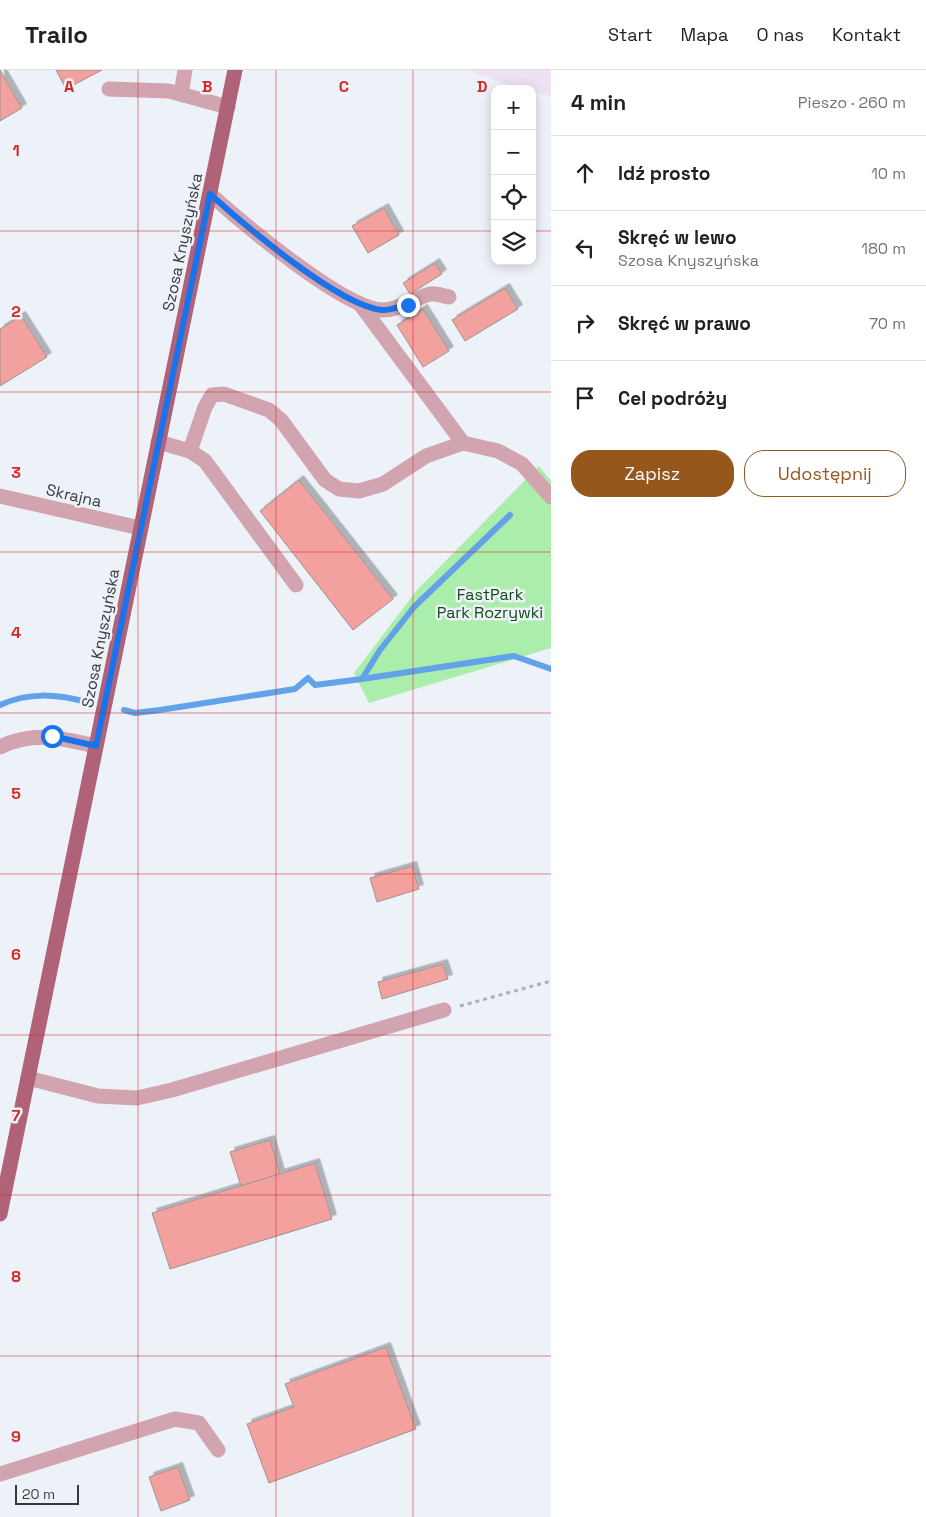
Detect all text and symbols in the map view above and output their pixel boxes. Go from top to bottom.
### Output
text: Trailo [25,19,88,50]
text: Start [608,23,653,46]
text: Mapa [681,23,728,46]
text: O nas [756,23,804,46]
text: Kontakt [832,23,901,46]
text: A [64,76,74,97]
text: B [202,76,212,97]
text: C [339,76,349,97]
text: D [477,76,487,97]
map controls [491,85,536,265]
button: + [491,85,536,130]
text: 4 min [571,89,626,116]
text: Pieszo · 260 m [798,92,906,113]
button: − [491,130,536,175]
text: 1 [12,140,20,161]
icon: ahead [571,159,599,187]
text: Idź prosto [618,161,710,186]
text: 10 m [871,163,906,184]
street label: Szosa Knyszyńska [158,171,207,313]
button: locate [491,175,536,220]
button: layers [491,220,536,265]
text: Skręć w lewo [618,225,737,250]
icon: left [571,234,599,262]
text: 180 m [861,238,906,259]
text: Szosa Knyszyńska [618,250,759,271]
route end [397,294,420,317]
text: 2 [11,301,21,322]
icon: right [571,309,599,337]
text: Skręć w prawo [618,311,751,336]
text: 70 m [869,313,906,334]
icon: arrive [571,384,599,412]
text: Cel podróży [618,386,727,411]
button: Zapisz [571,450,734,497]
button: Udostępnij [744,450,906,497]
text: 3 [11,462,21,483]
street label: Skrajna [44,479,104,512]
street label: Szosa Knyszyńska [77,567,124,709]
park label: FastPark Park Rozrywki [437,584,543,623]
text: 4 [11,622,21,643]
route start [41,725,64,748]
text: 5 [11,783,21,804]
text: 6 [11,944,21,965]
text: 7 [12,1105,21,1126]
text: 8 [11,1266,21,1287]
text: 9 [11,1426,21,1447]
scale bar [15,1482,79,1505]
text: 20 m [22,1485,55,1503]

